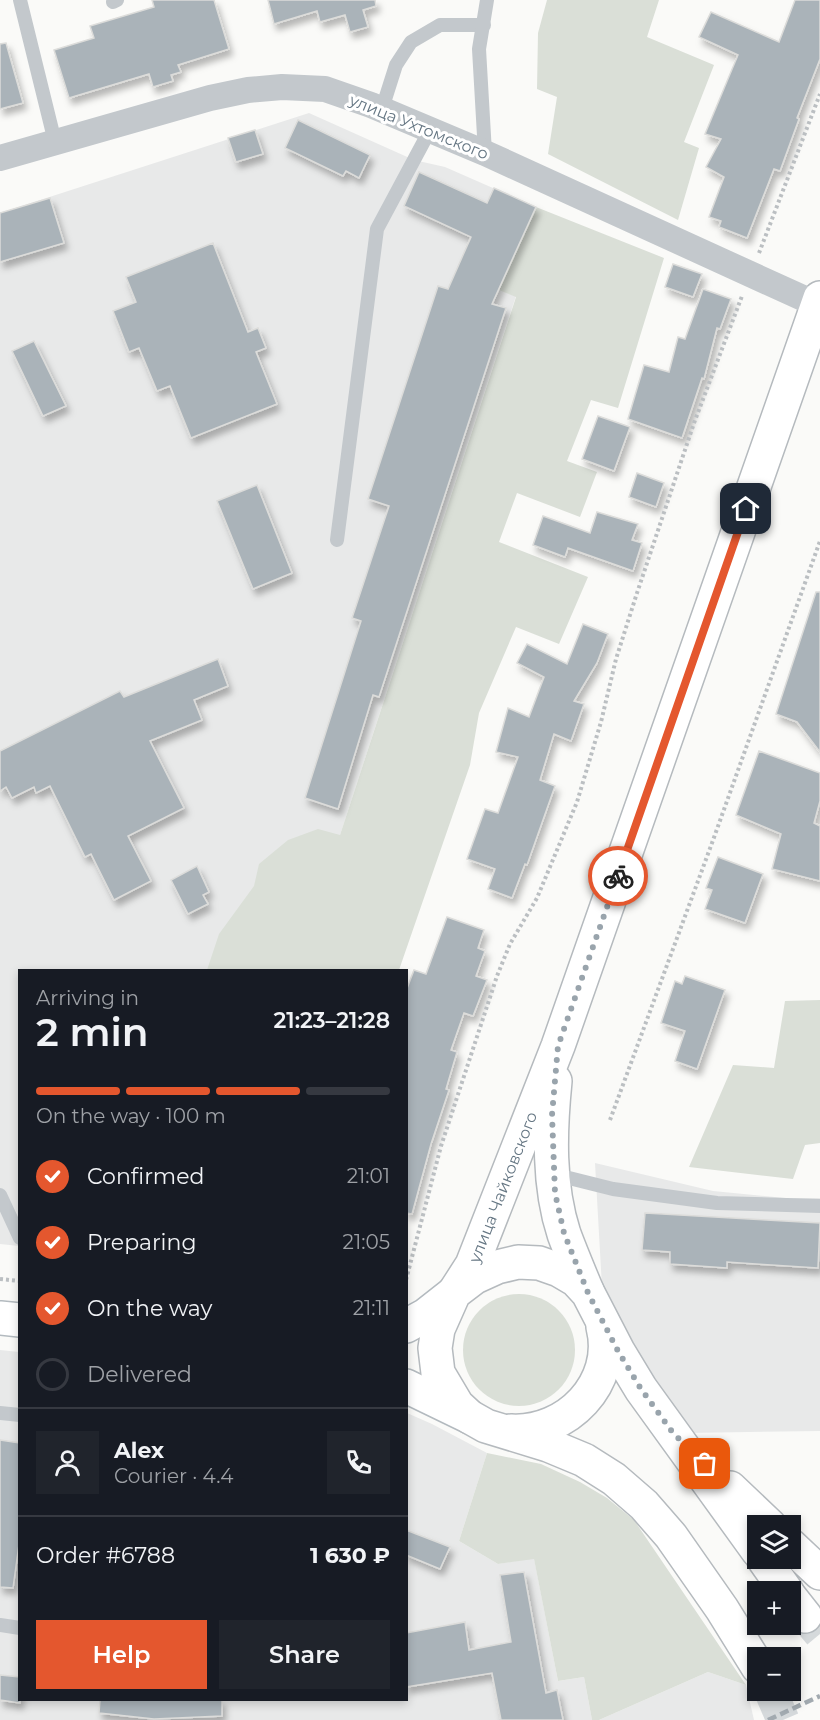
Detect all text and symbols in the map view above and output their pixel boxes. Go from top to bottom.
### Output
street label: улица Ухтомского [346,90,491,164]
pin [720,483,771,534]
icon: home [729,492,762,525]
courier [588,846,648,906]
icon: bike [602,860,635,893]
text: Arriving in [36,986,139,1010]
text: 21:23–21:28 [273,1007,390,1034]
text: 2 min [36,1008,149,1056]
text: On the way · 100 m [36,1104,226,1128]
street label: улица Чайковского [464,1109,541,1266]
icon: check [36,1160,69,1193]
text: Confirmed [87,1163,204,1190]
text: 21:01 [347,1164,390,1188]
icon: check [36,1226,69,1259]
text: Preparing [87,1229,196,1256]
text: 21:05 [343,1230,390,1254]
icon: check [36,1292,69,1325]
text: On the way [87,1295,212,1322]
text: 21:11 [353,1296,390,1320]
text: Delivered [87,1361,192,1388]
button: person [36,1431,99,1494]
button: phone [327,1431,390,1494]
text: Alex [114,1437,164,1464]
pin [679,1438,730,1489]
icon: bag [688,1447,721,1480]
text: Courier · 4.4 [114,1464,233,1488]
map controls [747,1515,801,1701]
button: layers [747,1515,801,1569]
text: Order #6788 [36,1542,175,1569]
text: 1 630 ₽ [310,1542,390,1569]
button: + [747,1581,801,1635]
button: Help [36,1620,207,1689]
button: Share [219,1620,390,1689]
button: − [747,1647,801,1701]

